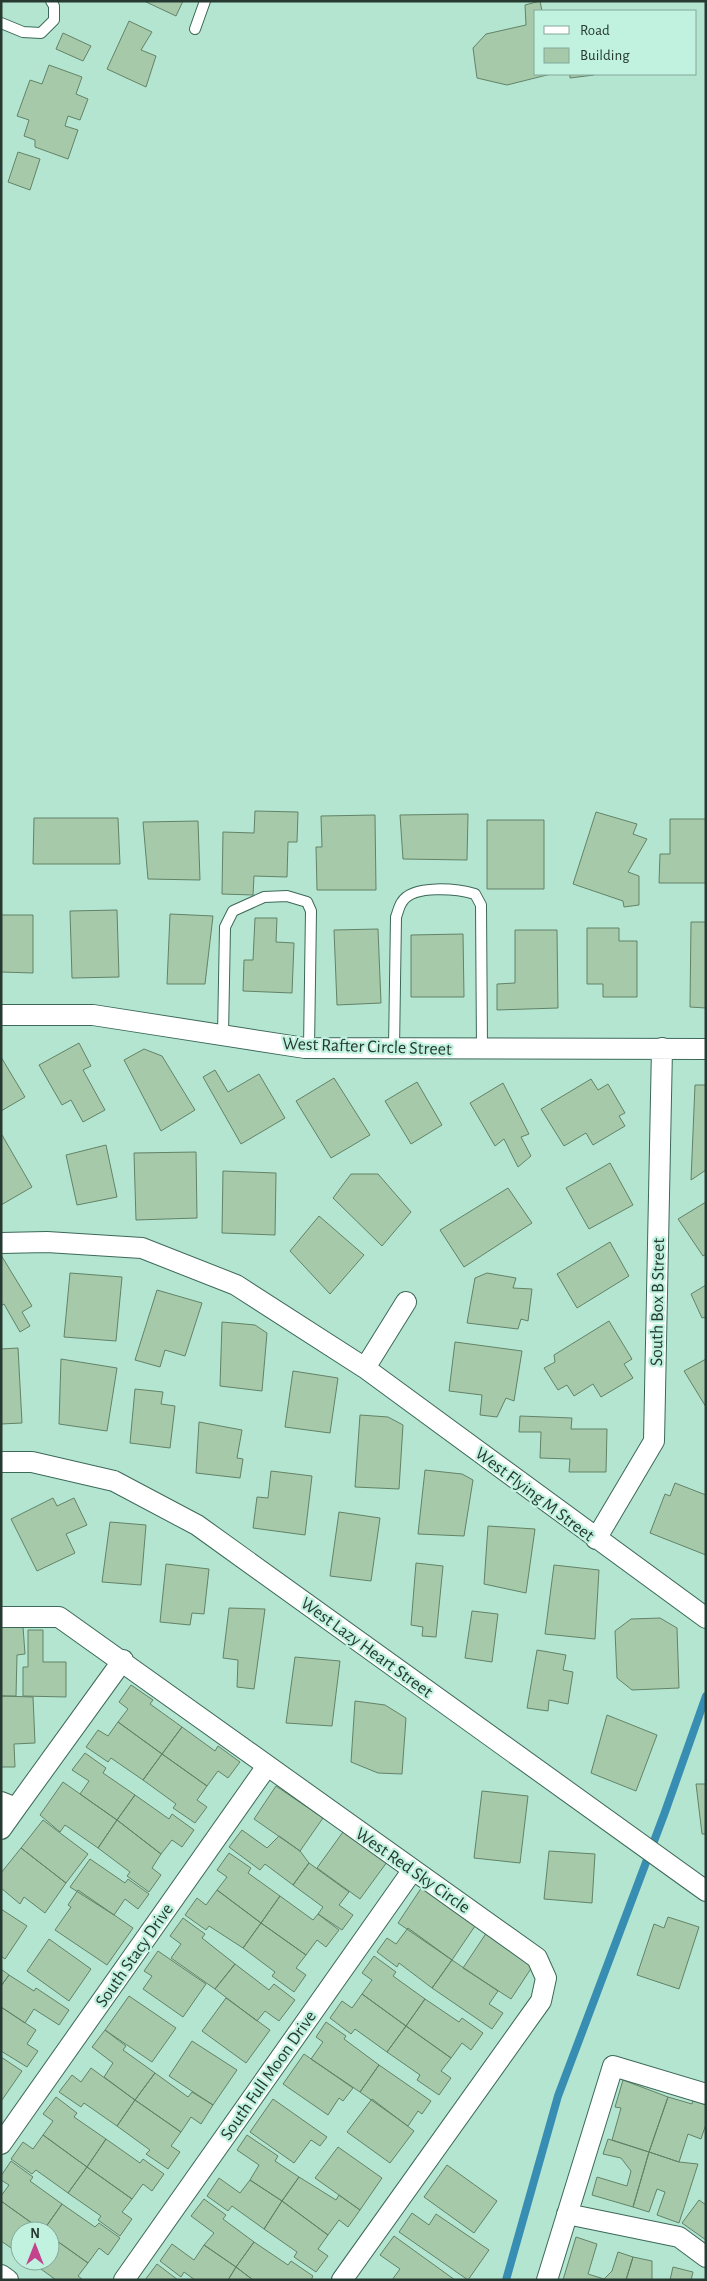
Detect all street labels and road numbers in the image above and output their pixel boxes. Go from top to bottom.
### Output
street label: West Rafter Circle Street [282,1035,452,1059]
street label: South Box B Street [648,1238,668,1366]
street label: West Flying M Street [472,1444,597,1545]
street label: West Lazy Heart Street [297,1594,436,1702]
street label: West Red Sky Circle [352,1825,473,1917]
street label: South Stacy Drive [93,1901,177,2011]
street label: South Full Moon Drive [217,2008,320,2144]

